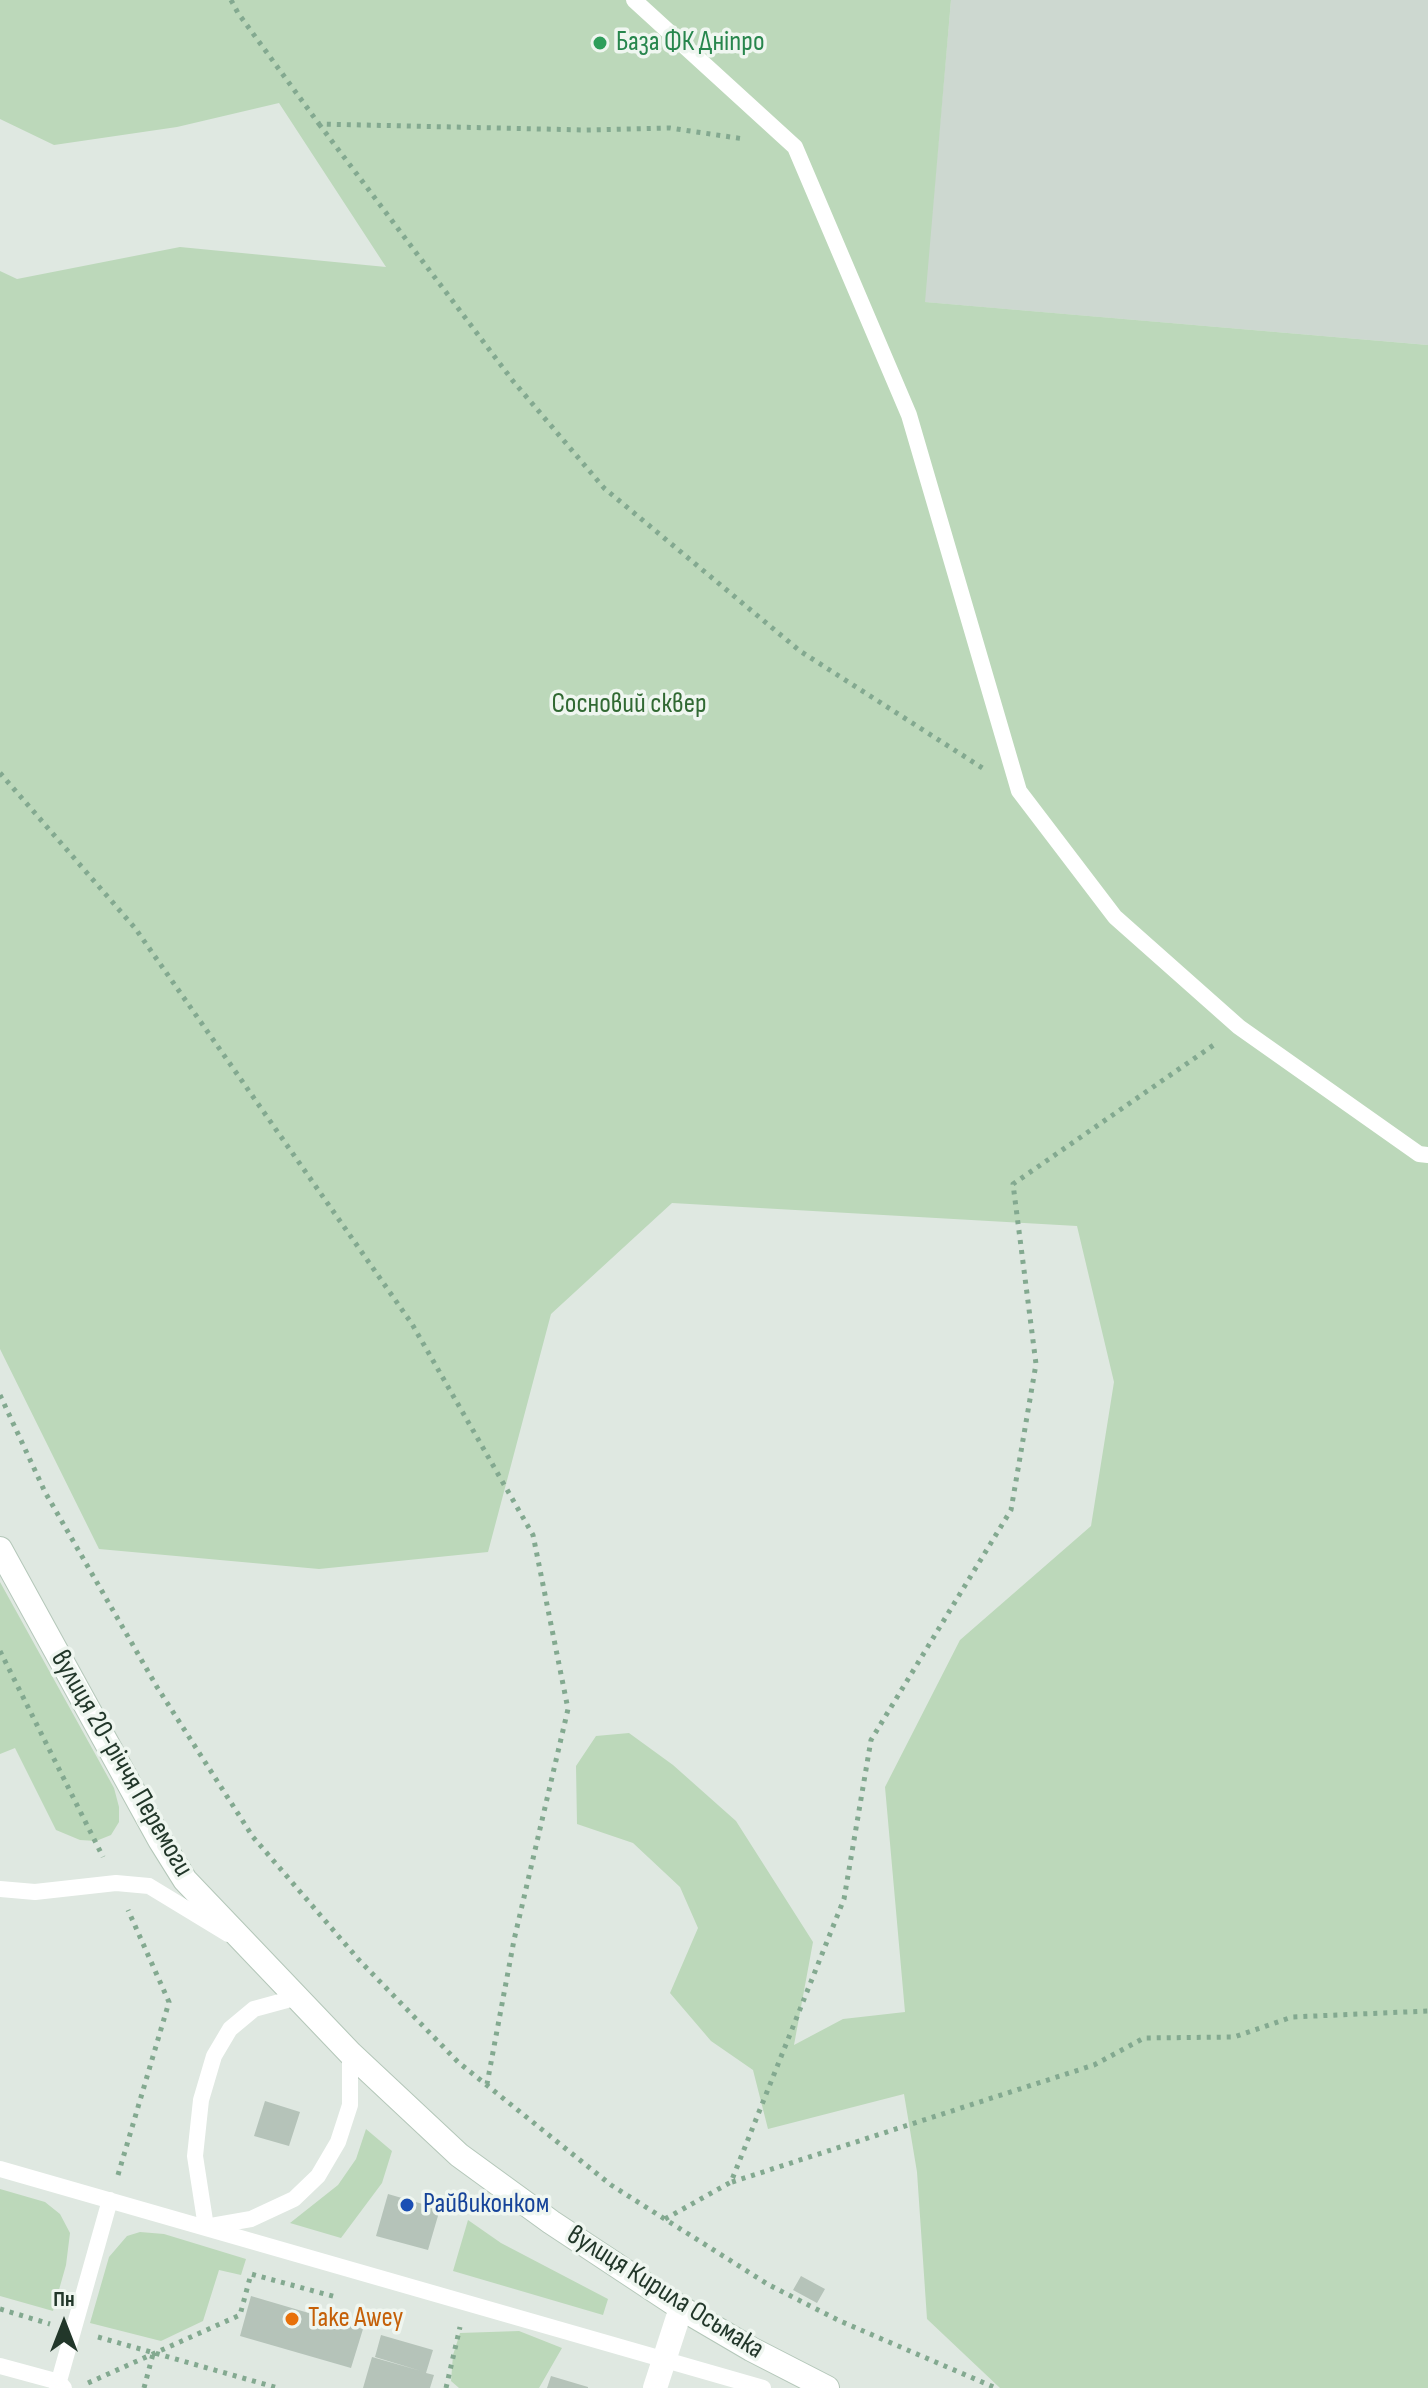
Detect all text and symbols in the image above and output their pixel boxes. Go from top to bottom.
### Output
place label: База ФК Дніпро [616,26,765,60]
marker: База ФК Дніпро [591,34,609,52]
park label: Сосновий сквер [552,688,706,722]
street label: вулиця 20-річчя Перемоги [43,1645,199,1883]
place label: Райвиконком [423,2188,549,2222]
marker: Райвиконком [398,2196,416,2214]
street label: вулиця Кирила Осьмака [560,2219,770,2367]
north arrow [24,2284,104,2364]
text: Пн [53,2286,75,2313]
place label: Take Awey [308,2302,403,2336]
marker: Take Awey [283,2310,301,2328]

